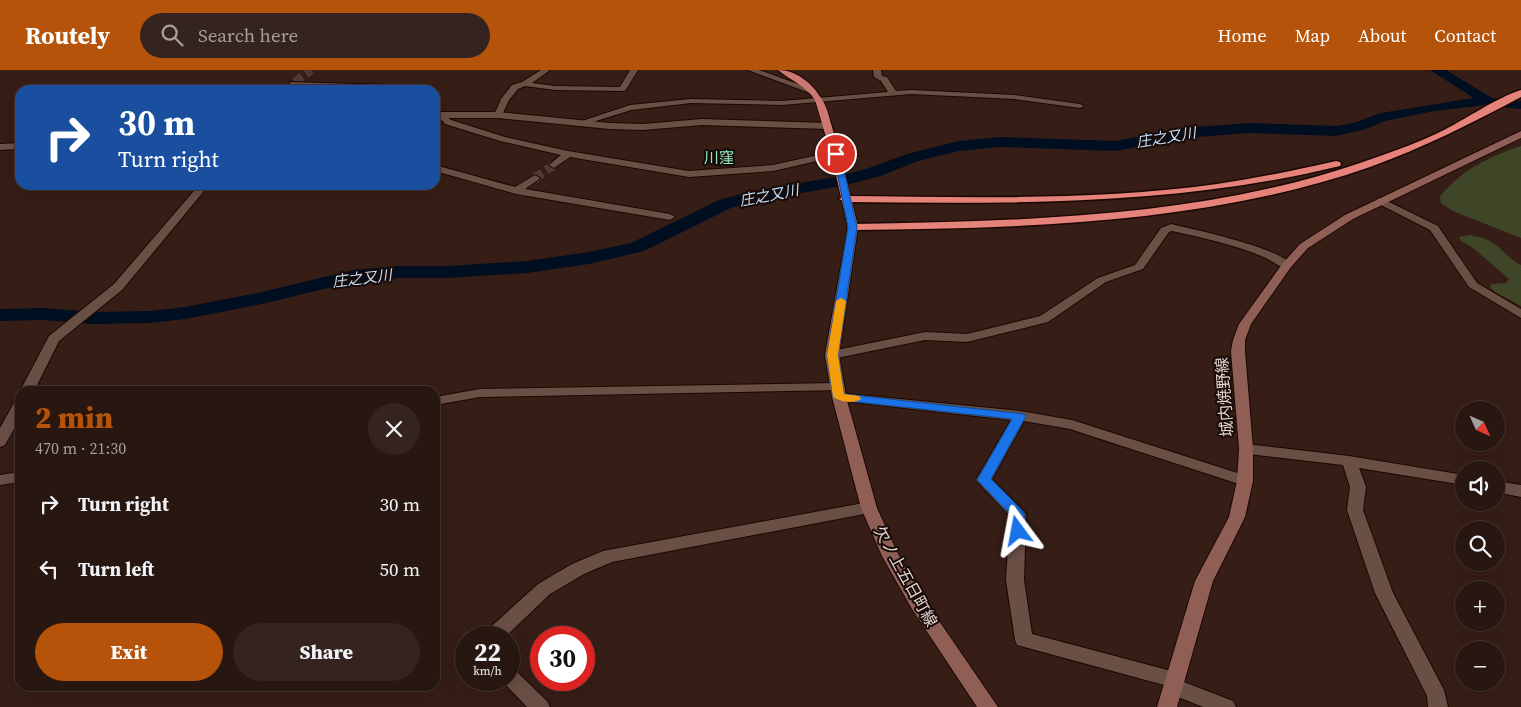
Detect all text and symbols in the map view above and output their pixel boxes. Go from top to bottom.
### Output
search box [140,13,490,58]
text: Routely [25,19,110,52]
icon: search [158,21,186,49]
text: Search here [198,22,298,48]
text: Home [1218,23,1267,48]
text: Map [1295,23,1330,48]
text: About [1358,23,1406,48]
text: Contact [1434,23,1496,48]
text: 30 m [118,99,195,147]
icon: right [35,105,100,170]
water label: 庄之又川 [1135,122,1199,152]
pin [815,133,857,175]
icon: arrive [822,140,850,168]
text: Turn right [118,144,219,174]
district label: 川窪 [704,147,734,168]
water label: 庄之又川 [738,179,802,211]
water label: 庄之又川 [331,264,395,292]
street label: 城内焼野線 [1210,356,1238,438]
text: 2 min [35,397,113,438]
north arrow [1455,401,1505,451]
map controls [1455,401,1505,691]
button: close [368,403,420,455]
text: 470 m · 21:30 [35,437,126,459]
button: sound [1455,461,1505,511]
icon: right [35,490,63,518]
text: Turn right [78,491,169,517]
text: 30 m [379,491,420,517]
position arrow [991,504,1043,556]
button: search [1455,521,1505,571]
street label: 欠ノ上五日町線 [869,522,943,630]
icon: left [35,555,63,583]
text: Turn left [78,556,154,582]
text: 50 m [379,556,420,582]
button: + [1455,581,1505,631]
button: Exit [35,623,223,681]
button: Share [233,623,420,681]
speed limit sign: 30 [530,626,595,691]
text: 22 [474,635,501,669]
button: − [1455,641,1505,691]
text: km/h [473,663,502,679]

